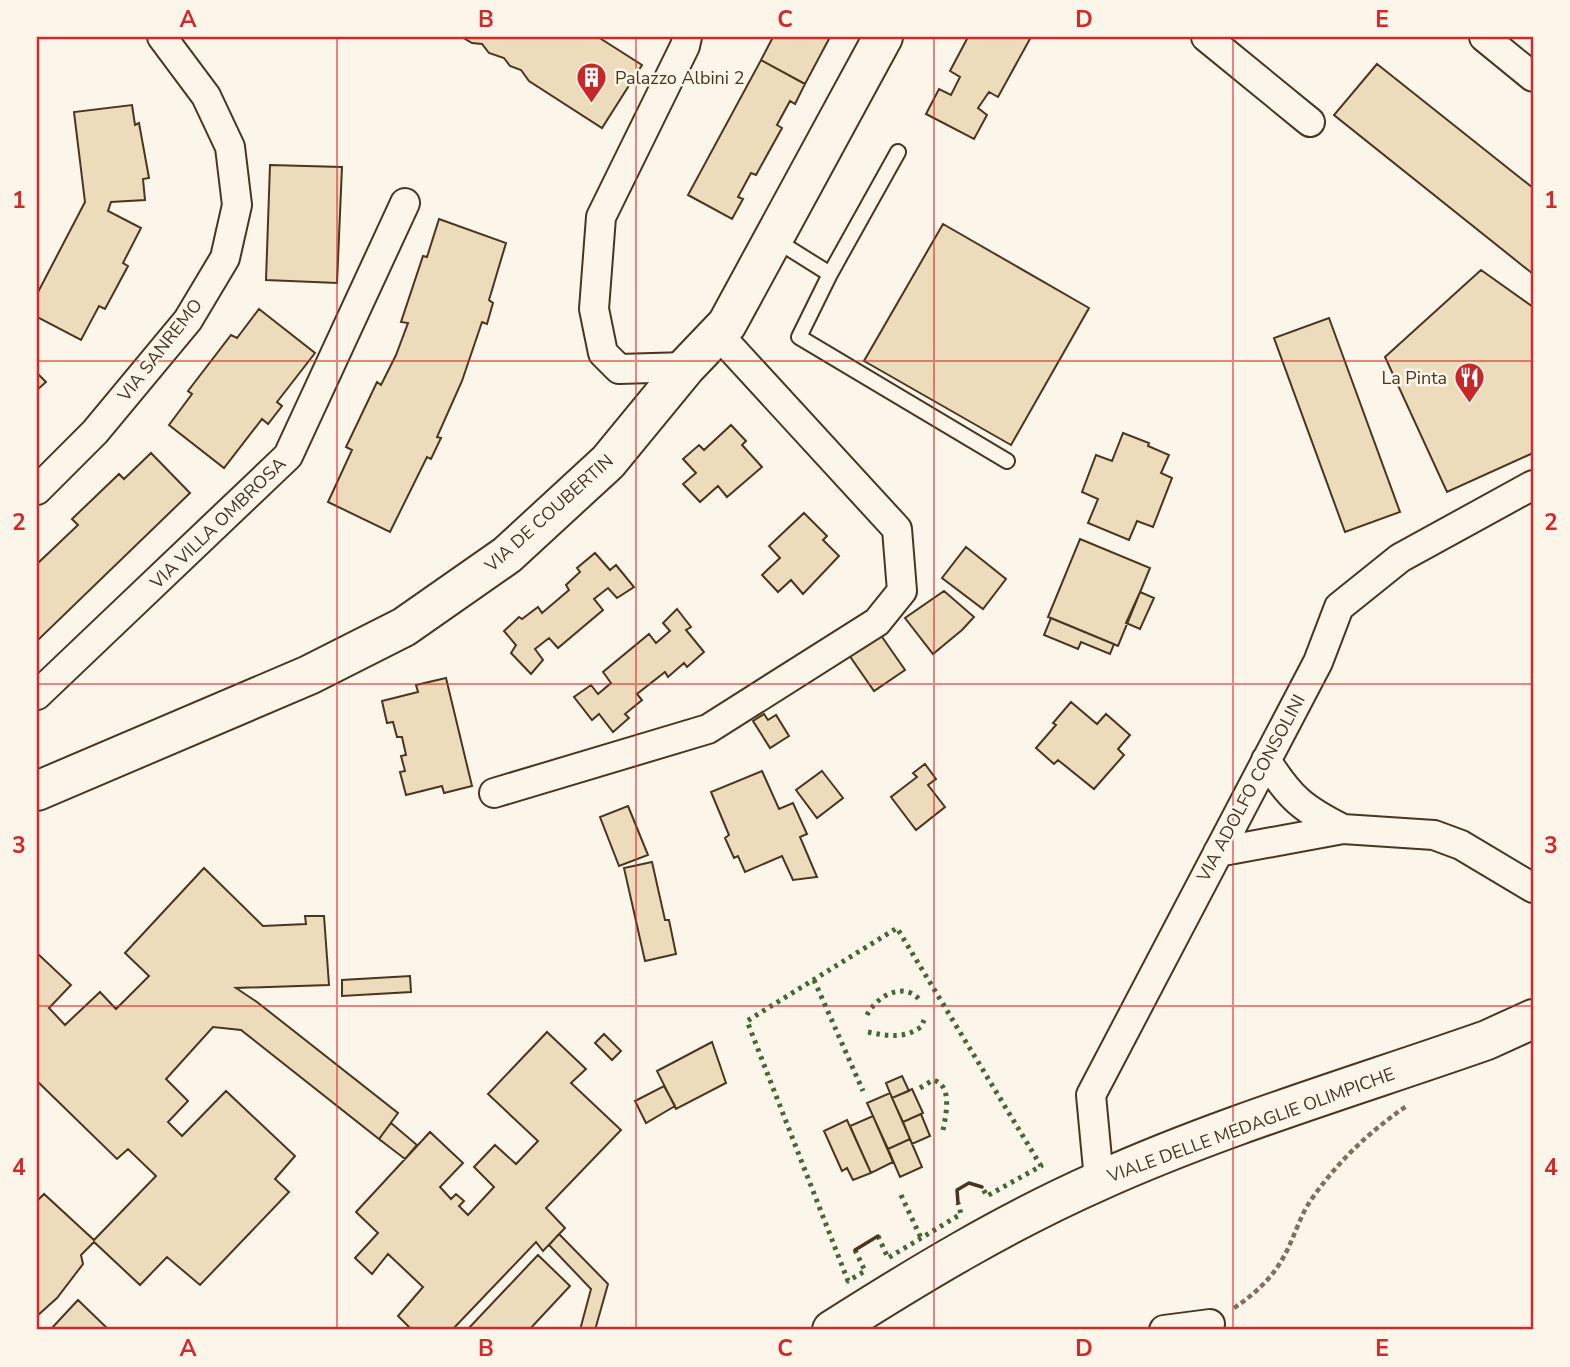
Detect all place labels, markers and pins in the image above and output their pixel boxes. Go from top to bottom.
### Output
building icon: Palazzo Albini 2 [575,61,609,105]
place label: Palazzo Albini 2 [615,66,744,90]
restaurant icon: La Pinta [1453,361,1487,405]
place label: La Pinta [1381,366,1447,390]

